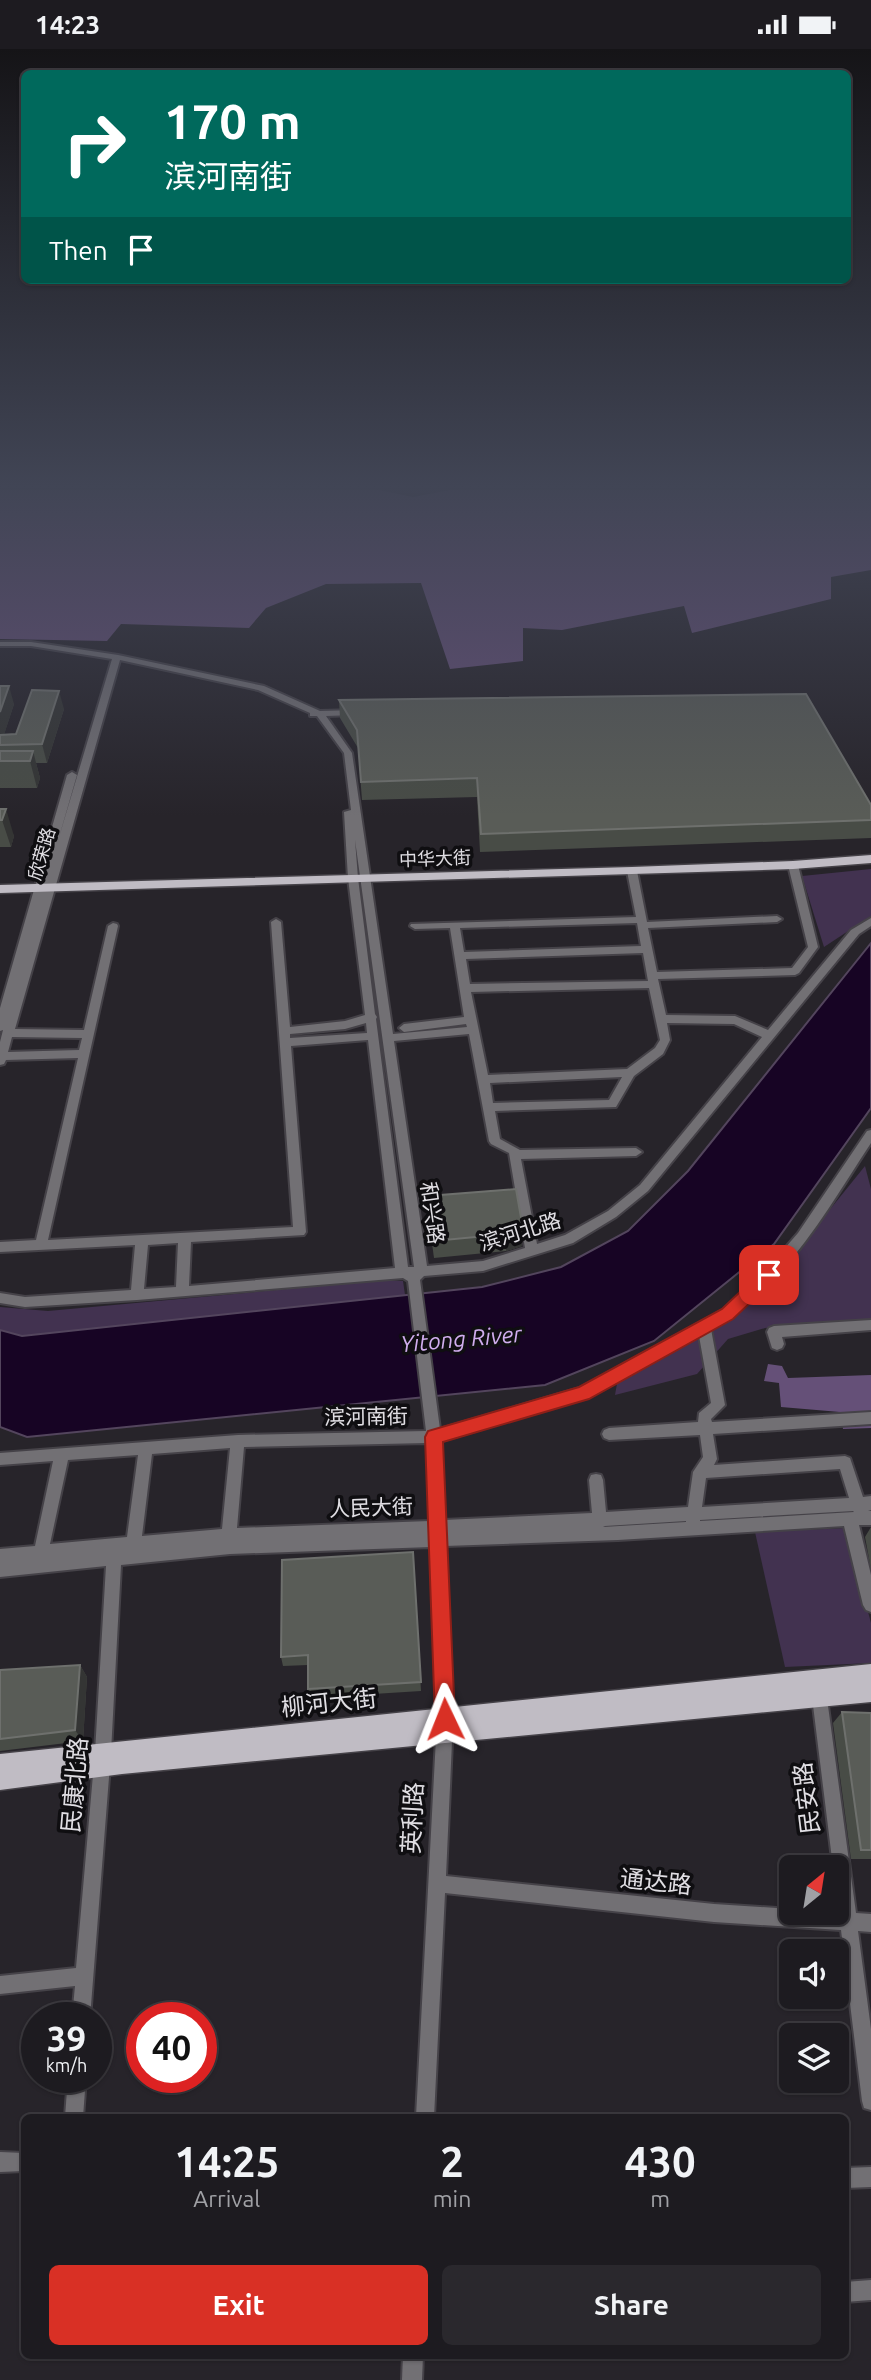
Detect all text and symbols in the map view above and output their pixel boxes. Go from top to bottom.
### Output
text: 14:23 [35,10,100,39]
text: 170 m [164,93,301,148]
icon: right [49,98,140,189]
text: 滨河南街 [164,158,292,194]
icon: arrive [122,231,160,269]
text: Then [49,236,108,265]
street label: 欣荣路 [24,825,58,882]
street label: 中华大街 [399,847,471,869]
street label: 和兴路 [417,1180,449,1246]
street label: 滨河北路 [476,1207,563,1255]
pin [739,1245,799,1305]
icon: arrive [750,1256,788,1294]
water label: Yitong River [399,1321,524,1356]
street label: 滨河南街 [324,1403,408,1429]
street label: 人民大街 [329,1494,413,1520]
position arrow [408,1682,482,1756]
street label: 柳河大街 [280,1684,378,1721]
street label: 民康北路 [57,1736,92,1834]
street label: 民安路 [789,1761,824,1835]
street label: 英利路 [397,1781,428,1855]
north arrow [779,1855,849,1925]
map controls [779,1855,849,2093]
street label: 通达路 [619,1864,693,1899]
button: sound [779,1939,849,2009]
speed limit sign: 40 [126,2002,217,2093]
text: 39 [47,2018,86,2058]
button: layers [779,2023,849,2093]
text: km/h [46,2055,87,2075]
text: 14:25 [174,2138,279,2185]
text: 2 [440,2138,464,2185]
text: 430 [625,2138,696,2185]
text: Arrival [193,2186,260,2211]
text: min [433,2186,471,2211]
text: m [650,2186,670,2211]
button: Exit [49,2265,428,2345]
button: Share [442,2265,821,2345]

